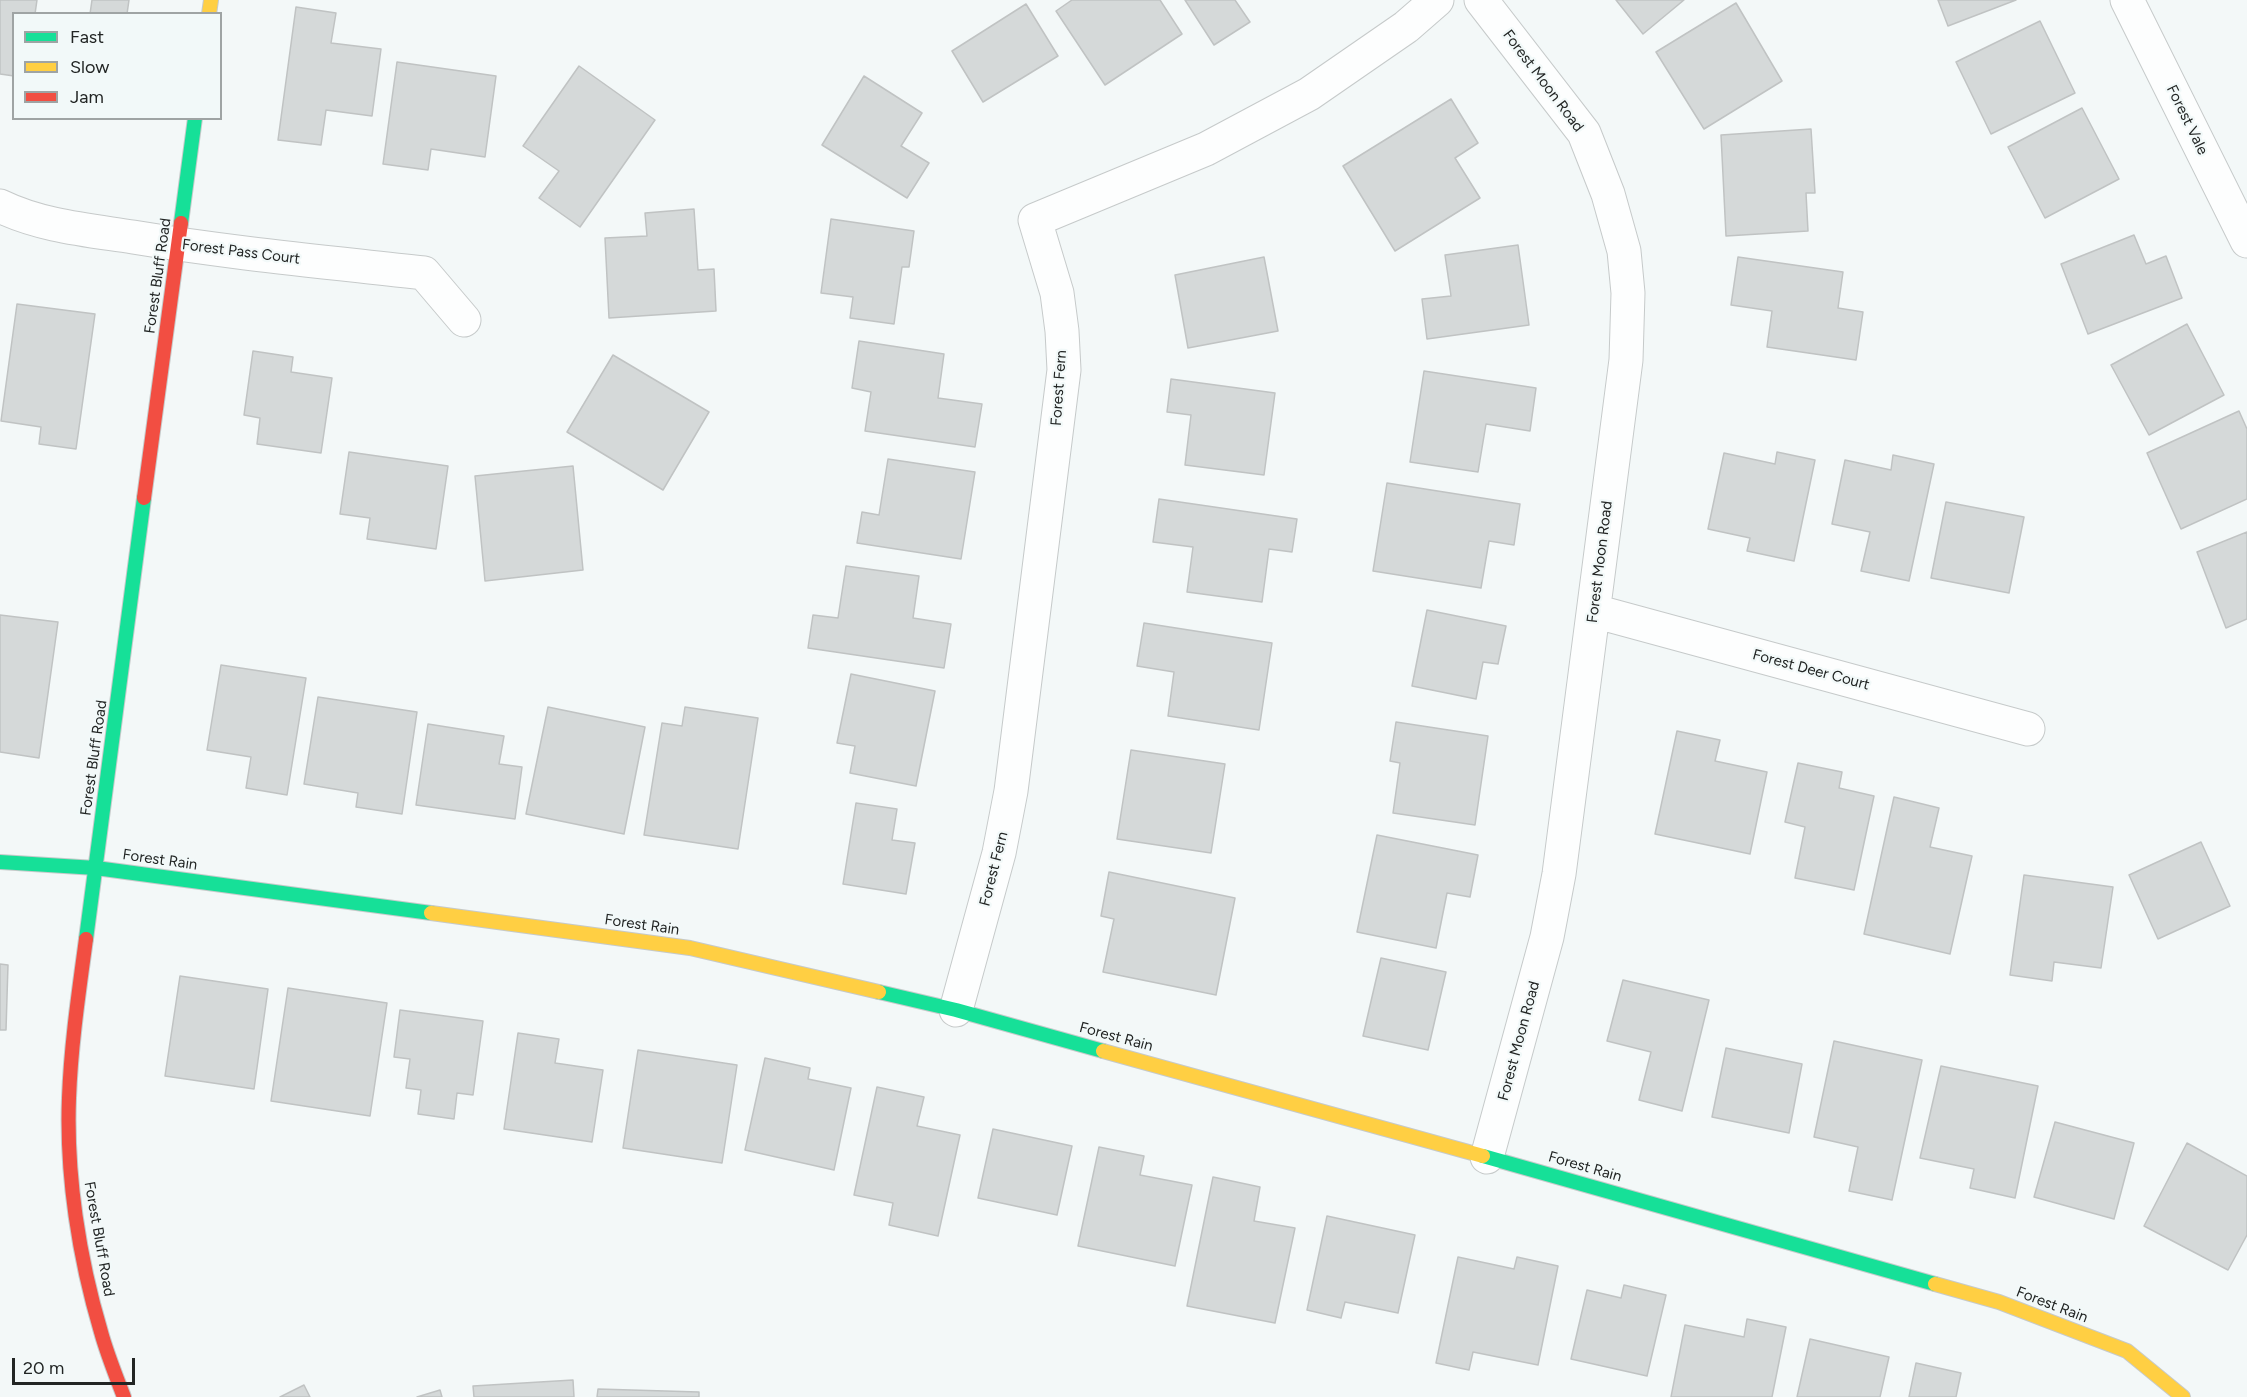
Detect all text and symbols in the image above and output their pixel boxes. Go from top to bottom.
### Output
legend [12,12,222,120]
text: Fast [70,26,104,48]
street label: Forest Moon Road [1499,26,1587,136]
text: Slow [70,56,109,78]
street label: Forest Vale [2162,82,2212,158]
text: Jam [70,86,104,108]
street label: Forest Bluff Road [141,217,175,335]
street label: Forest Pass Court [181,236,301,268]
street label: Forest Fern [1047,349,1071,427]
street label: Forest Moon Road [1584,500,1616,624]
street label: Forest Deer Court [1750,646,1872,694]
street label: Forest Bluff Road [77,699,111,817]
street label: Forest Fern [976,830,1012,908]
street label: Forest Rain [121,846,199,874]
street label: Forest Rain [603,911,681,939]
street label: Forest Moon Road [1494,979,1544,1103]
street label: Forest Rain [1077,1019,1155,1055]
street label: Forest Rain [1546,1148,1624,1186]
street label: Forest Bluff Road [80,1180,118,1298]
street label: Forest Rain [2014,1283,2090,1327]
scale bar [15,1346,138,1384]
text: 20 m [23,1357,64,1379]

